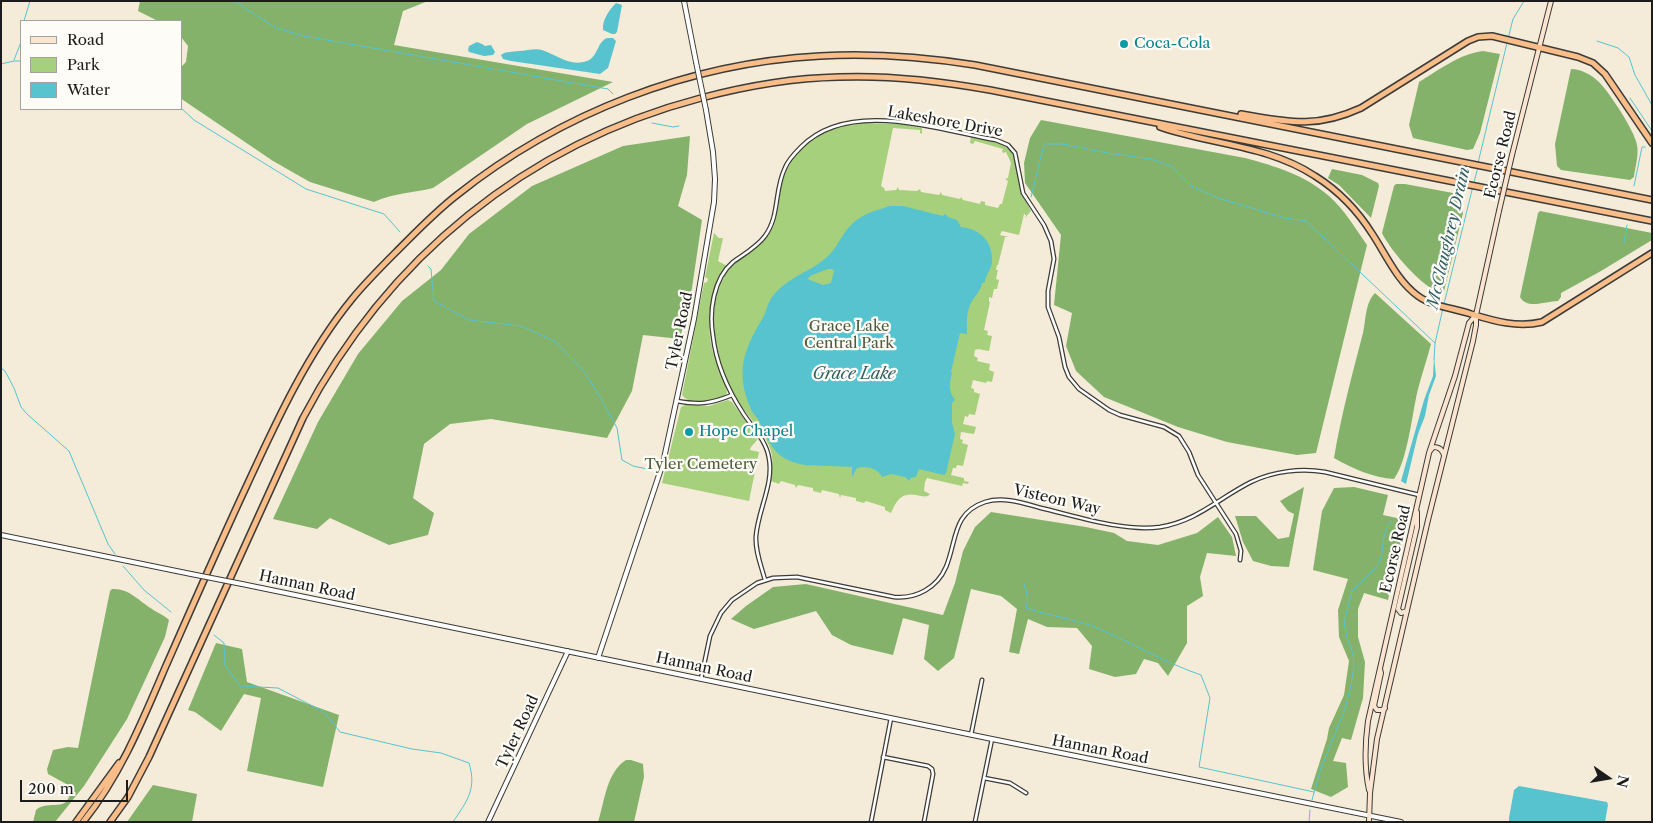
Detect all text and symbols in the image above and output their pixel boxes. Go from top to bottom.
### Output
legend [20,20,182,110]
text: Road [67,30,104,49]
place label: Coca-Cola [1134,35,1211,53]
marker: Coca-Cola [1118,38,1130,50]
text: Park [67,55,100,74]
text: Water [67,80,110,99]
street label: Lakeshore Drive [886,103,1004,141]
street label: Ecorse Road [1481,109,1521,201]
water label: McClaughrey Drain [1423,165,1475,311]
street label: Tyler Road [663,290,697,372]
park label: Grace Lake Central Park [804,318,894,353]
water label: Grace Lake [812,364,896,384]
place label: Hope Chapel [699,423,793,441]
marker: Hope Chapel [683,426,695,438]
park label: Tyler Cemetery [645,456,757,474]
street label: Visteon Way [1012,481,1102,519]
street label: Ecorse Road [1377,503,1415,595]
street label: Hannan Road [257,567,357,605]
street label: Hannan Road [654,649,754,687]
street label: Tyler Road [493,692,543,772]
street label: Hannan Road [1050,732,1150,768]
north arrow [1583,753,1633,803]
scale bar [22,770,130,802]
text: N [1612,773,1633,789]
text: 200 m [28,779,74,798]

